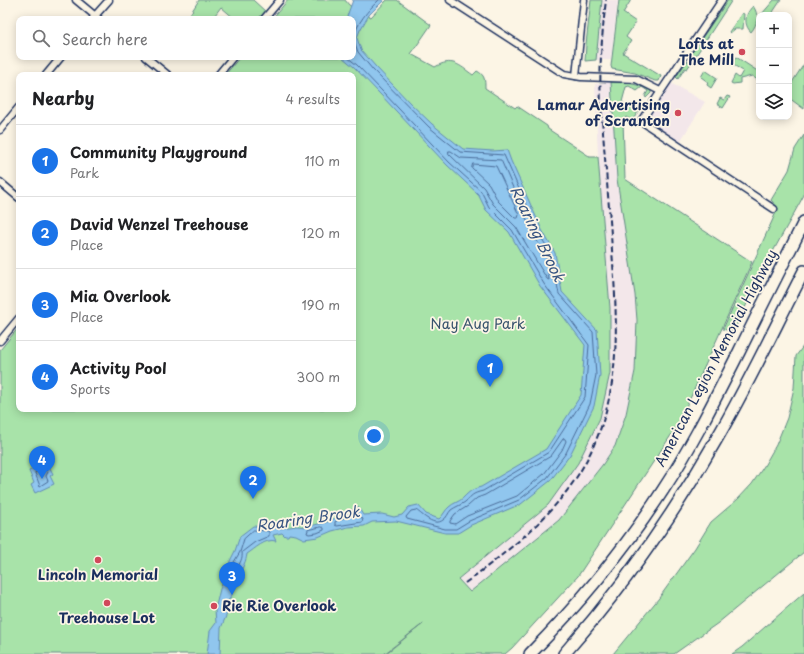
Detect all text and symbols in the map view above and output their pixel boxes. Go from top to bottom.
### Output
map controls [756,12,792,120]
button: + [756,12,792,48]
search box [16,16,356,60]
icon: search [30,27,52,49]
text: Search here [62,27,148,50]
place label: Lofts at The Mill [678,33,734,70]
marker: Lofts at The Mill [737,47,747,57]
button: − [756,48,792,84]
button: layers [756,84,792,120]
text: Nearby [32,85,94,111]
text: 4 results [286,89,340,108]
place label: Lamar Advertising of Scranton [537,94,670,131]
marker: Lamar Advertising of Scranton [673,108,683,118]
text: Community Playground [70,140,247,163]
text: 1 [42,151,48,170]
text: 110 m [305,151,340,170]
text: Park [70,163,99,182]
water label: Roaring Brook [505,182,572,286]
text: David Wenzel Treehouse [70,212,248,235]
text: 2 [40,223,50,242]
text: 120 m [301,223,340,242]
text: Place [70,235,103,254]
street label: American Legion Memorial Highway [649,245,782,470]
text: Mia Overlook [70,284,171,307]
text: 3 [41,295,49,314]
text: 190 m [301,295,340,314]
text: Place [70,307,103,326]
park label: Nay Aug Park [431,313,526,334]
pin: 1 [477,354,503,387]
text: Activity Pool [70,356,166,379]
text: 4 [41,367,49,386]
text: 300 m [296,367,340,386]
text: Sports [70,379,110,398]
your location [364,426,384,446]
pin: 4 [29,446,55,479]
pin: 2 [240,466,266,499]
water label: Roaring Brook [255,499,362,536]
marker: Lincoln Memorial [93,555,103,565]
pin: 3 [219,562,245,595]
place label: Lincoln Memorial [38,564,158,585]
place label: Rie Rie Overlook [222,595,336,616]
marker: Treehouse Lot [102,598,112,608]
marker: Rie Rie Overlook [209,601,219,611]
place label: Treehouse Lot [59,607,156,628]

